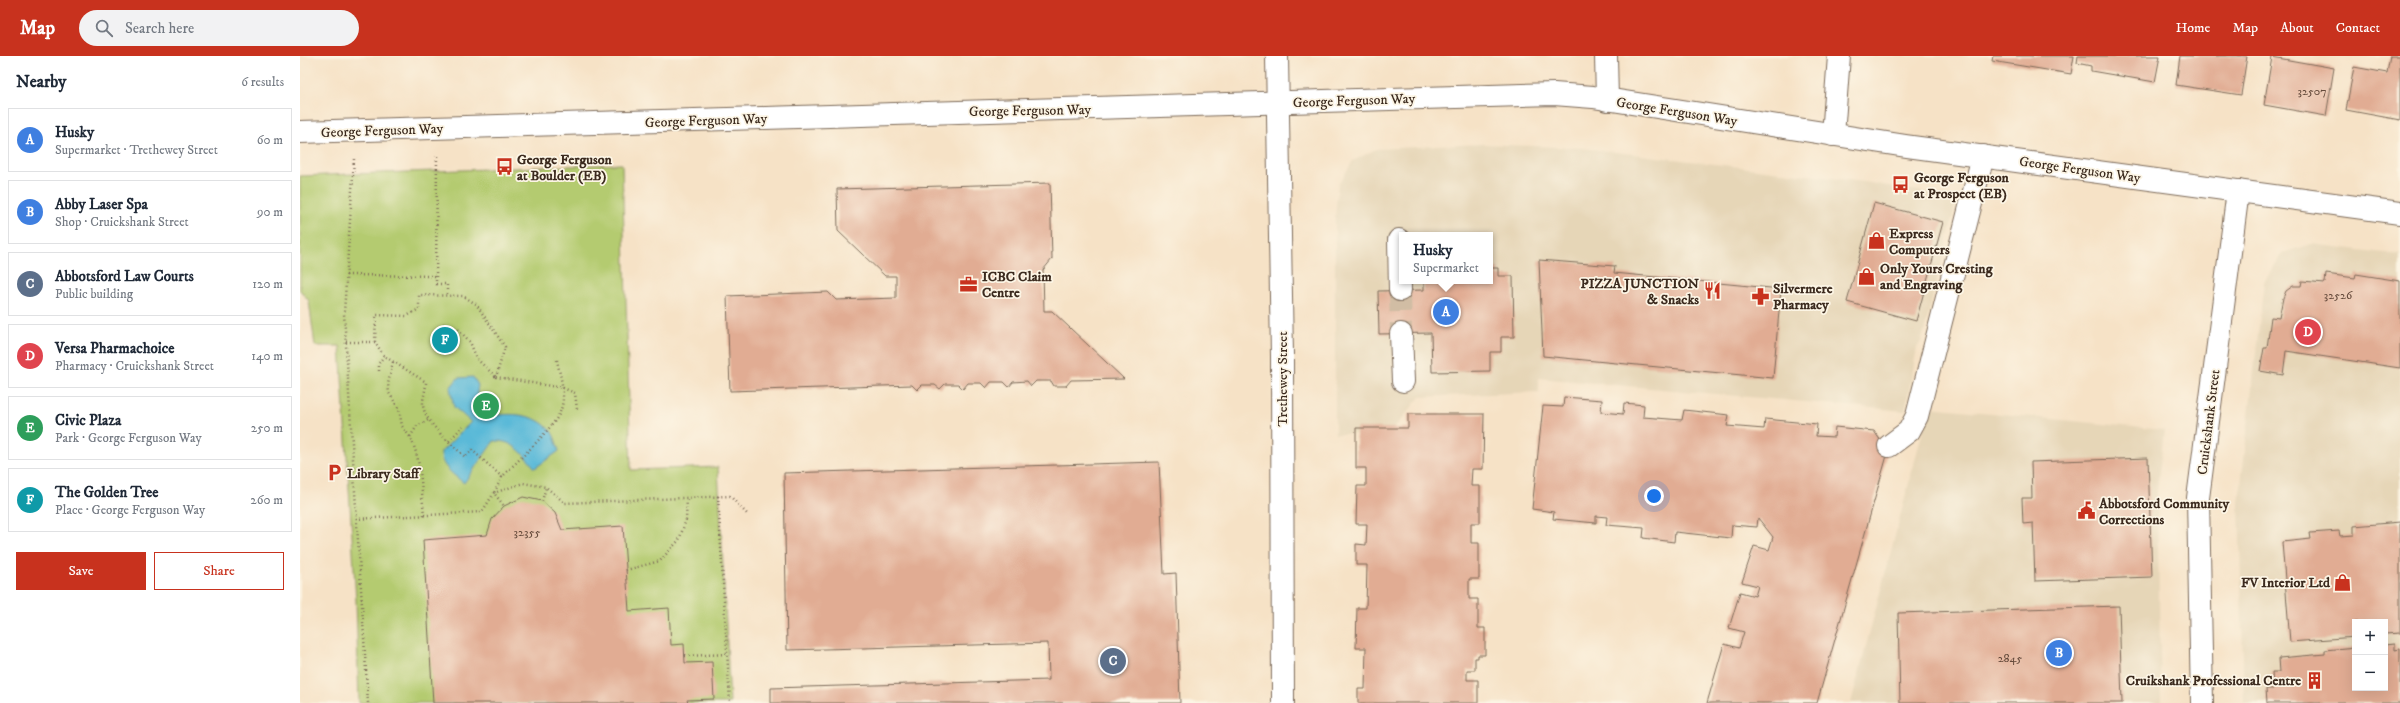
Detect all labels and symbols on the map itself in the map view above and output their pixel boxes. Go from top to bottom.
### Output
house number: 32507 [2297,84,2327,99]
street label: George Ferguson Way [1293,90,1416,112]
street label: George Ferguson Way [1615,94,1739,130]
street label: George Ferguson Way [969,101,1092,121]
street label: George Ferguson Way [645,110,768,132]
street label: George Ferguson Way [321,120,444,142]
place label: George Ferguson at Boulder (EB) [517,151,612,185]
street label: George Ferguson Way [2018,153,2142,187]
bus stop icon: George Ferguson at Boulder (EB) [494,157,514,177]
place label: George Ferguson at Prospect (EB) [1914,169,2009,203]
bus stop icon: George Ferguson at Prospect (EB) [1891,175,1911,195]
place label: Express Computers [1889,225,1950,259]
shop icon: Express Computers [1866,231,1886,251]
place label: Only Yours Cresting and Engraving [1880,260,1994,294]
shop icon: Only Yours Cresting and Engraving [1857,266,1877,286]
place label: ICBC Claim Centre [982,268,1052,302]
office icon: ICBC Claim Centre [959,274,979,294]
place label: PIZZA JUNCTION & Snacks [1581,275,1699,309]
place label: Silvermere Pharmacy [1773,280,1833,314]
restaurant icon: PIZZA JUNCTION & Snacks [1702,281,1722,301]
pharmacy icon: Silvermere Pharmacy [1750,286,1770,306]
house number: 32526 [2324,288,2353,303]
pin: A [1433,297,1459,327]
pin: D [2295,317,2321,347]
pin: F [432,325,458,355]
street label: Trethewey Street [1274,331,1292,427]
street label: Cruickshank Street [2194,368,2224,476]
pin: E [473,391,499,421]
parking icon: Library Staff [324,463,344,483]
place label: Library Staff [347,465,422,483]
your location [1644,486,1664,506]
place label: Abbotsford Community Corrections [2098,495,2230,529]
public building icon: Abbotsford Community Corrections [2076,501,2096,521]
house number: 32355 [514,525,540,540]
shop icon: FV Interior Ltd [2333,572,2353,592]
place label: FV Interior Ltd [2241,574,2331,592]
pin: B [2046,638,2072,668]
pin: C [1100,646,1126,676]
house number: 2845 [1998,651,2022,666]
building icon: Cruikshank Professional Centre [2304,670,2324,690]
place label: Cruikshank Professional Centre [2126,672,2301,690]

